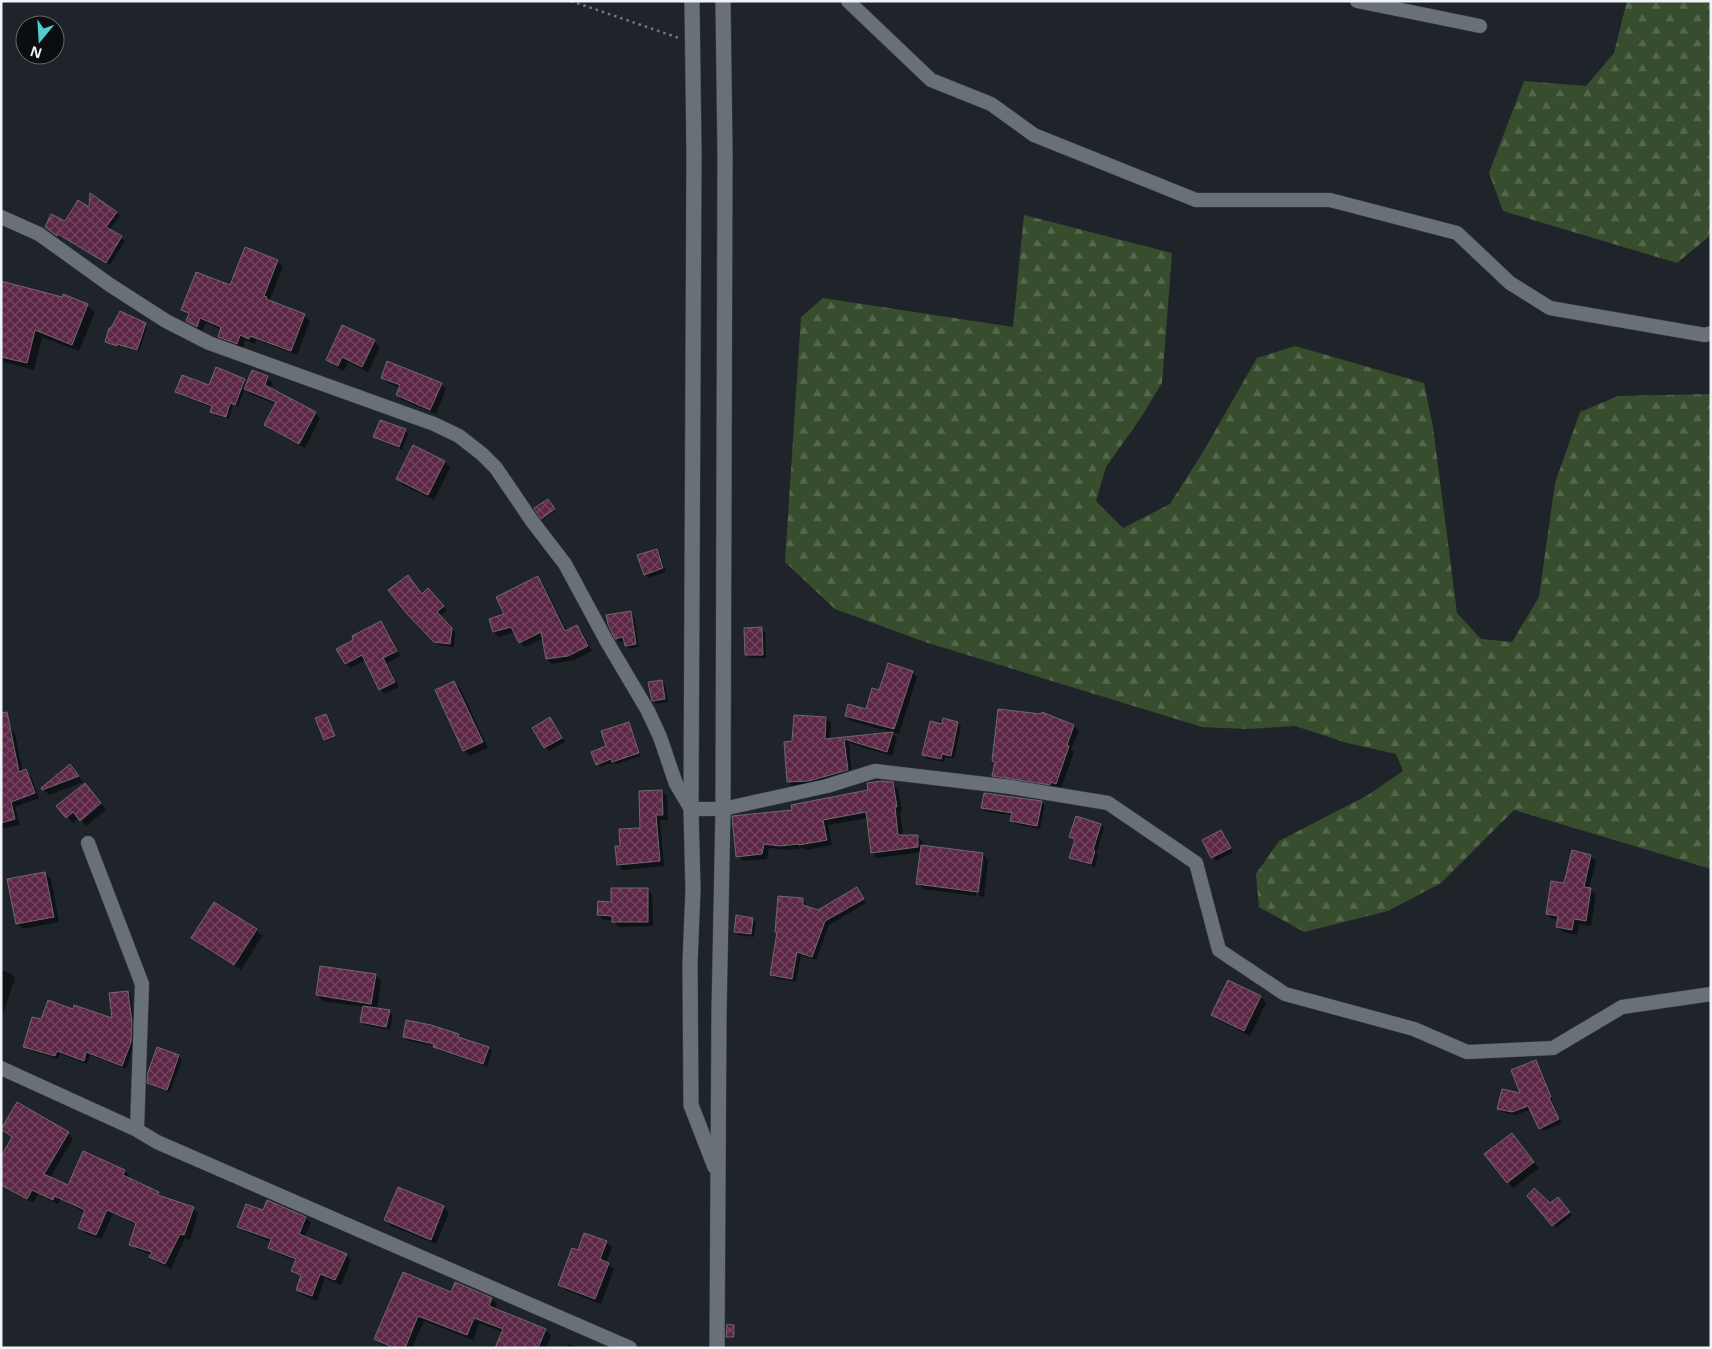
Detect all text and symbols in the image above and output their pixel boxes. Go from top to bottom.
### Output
north arrow [15,15,65,65]
text: N [27,42,44,64]

